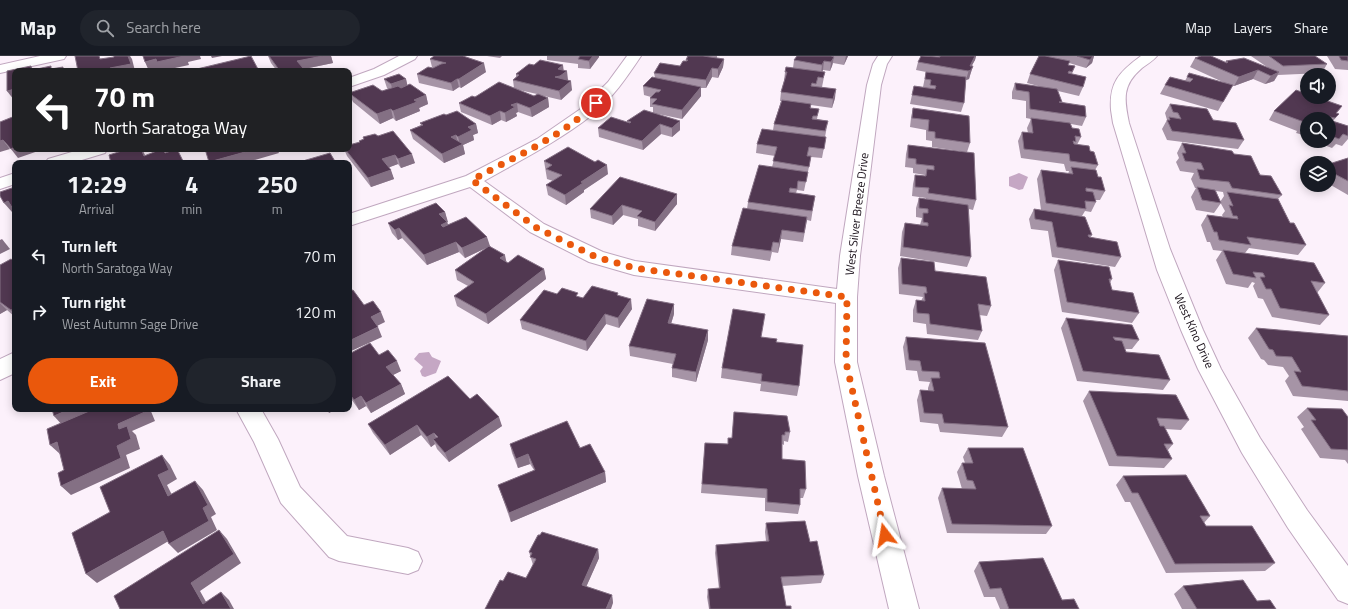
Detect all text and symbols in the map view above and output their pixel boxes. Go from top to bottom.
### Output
search box [80,10,360,46]
text: Map [20,13,56,42]
text: Search here [126,16,201,39]
icon: search [94,17,116,39]
text: Map [1185,17,1211,38]
text: Layers [1233,17,1272,38]
text: Share [1294,17,1328,38]
map controls [1300,68,1336,192]
button: sound [1300,68,1336,104]
text: 70 m [94,75,155,118]
icon: left [28,84,80,136]
pin [579,86,613,120]
icon: arrive [585,92,607,114]
button: search [1300,112,1336,148]
text: North Saratoga Way [94,114,247,141]
street label: West Silver Breeze Drive [840,152,873,276]
button: layers [1300,156,1336,192]
text: 12:29 [67,166,127,202]
text: 4 [185,166,199,202]
text: 250 [257,166,297,202]
text: Arrival [79,199,114,219]
text: min [181,199,202,219]
text: m [272,199,283,219]
text: Turn left [62,235,117,258]
icon: left [28,245,50,267]
text: 70 m [303,245,336,268]
text: North Saratoga Way [62,258,173,278]
street label: West Kino Drive [1170,290,1219,371]
text: Turn right [62,291,126,314]
icon: right [28,301,50,323]
text: 120 m [295,301,336,324]
text: West Autumn Sage Drive [62,314,198,334]
button: Exit [28,358,178,404]
button: Share [186,358,336,404]
position arrow [864,514,906,556]

